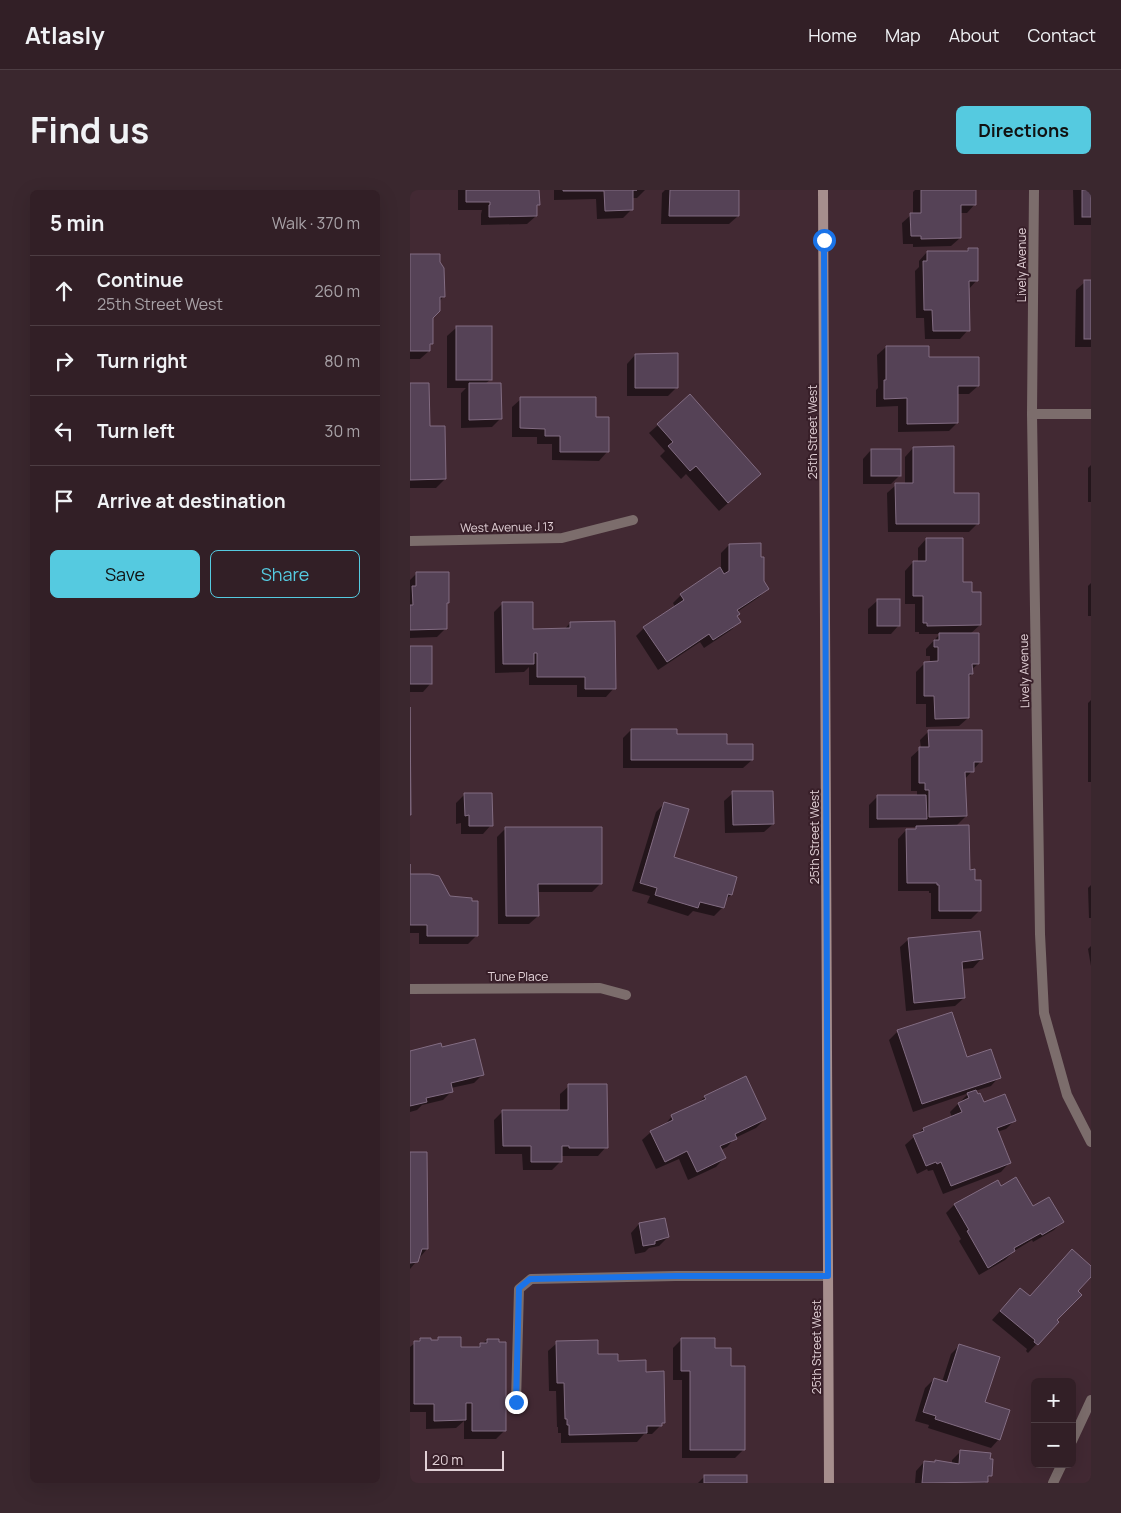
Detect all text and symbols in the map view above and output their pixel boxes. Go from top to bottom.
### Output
text: Atlasly [25,18,105,51]
text: Home [808,23,857,47]
text: Map [885,23,921,47]
text: About [949,23,999,47]
text: Contact [1027,23,1096,47]
text: Find us [30,106,149,154]
button: Directions [956,106,1091,154]
text: 5 min [50,209,104,237]
text: Walk · 370 m [272,212,360,234]
street label: Lively Avenue [1013,228,1030,302]
route start [813,229,836,252]
text: Continue [97,267,183,293]
icon: ahead [50,277,78,305]
text: 260 m [314,280,360,302]
text: 25th Street West [97,293,223,315]
icon: right [50,347,78,375]
text: Turn right [97,348,187,374]
text: 80 m [324,350,360,372]
street label: 25th Street West [804,385,821,479]
icon: left [50,417,78,445]
text: Turn left [97,418,175,444]
text: 30 m [325,420,360,442]
icon: arrive [50,487,78,515]
text: Arrive at destination [97,488,286,514]
street label: West Avenue J 13 [460,518,554,536]
button: Save [50,550,200,598]
button: Share [210,550,360,598]
street label: Lively Avenue [1015,634,1033,708]
street label: 25th Street West [806,790,823,884]
street label: Tune Place [488,968,548,985]
street label: 25th Street West [808,1300,825,1394]
map controls [1031,1378,1076,1468]
button: + [1031,1378,1076,1423]
route end [505,1391,528,1414]
button: − [1031,1423,1076,1468]
scale bar [425,1448,504,1471]
text: 20 m [432,1450,463,1469]

